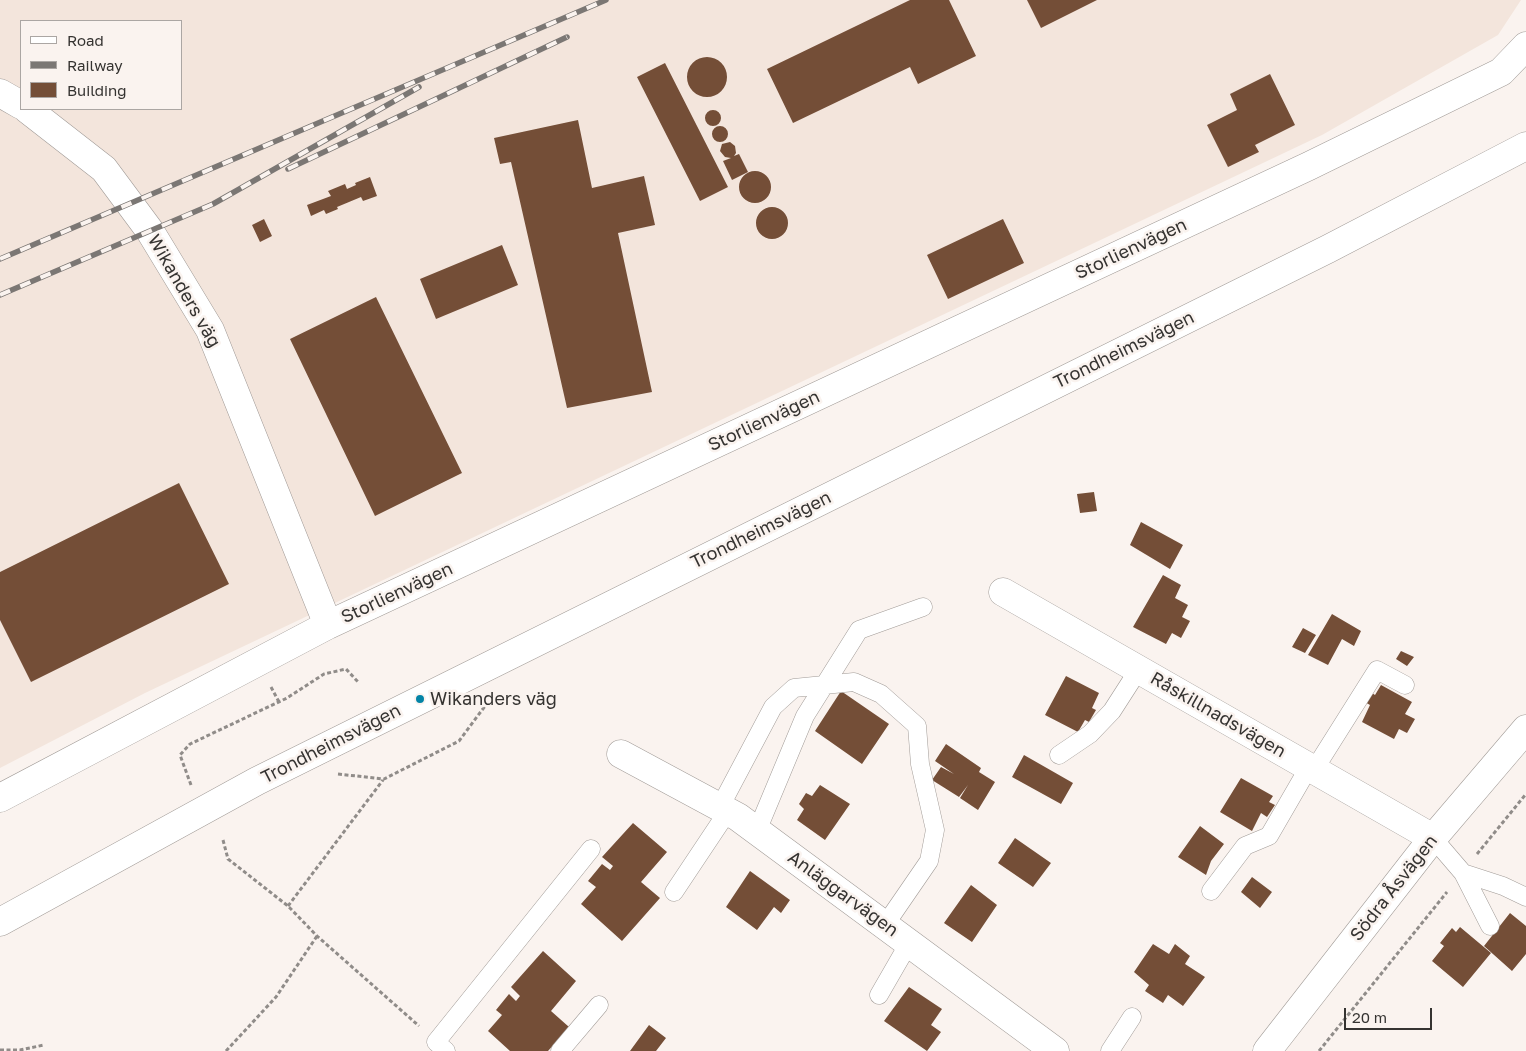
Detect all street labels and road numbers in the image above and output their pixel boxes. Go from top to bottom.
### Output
street label: Storlienvägen [1072,214,1190,284]
street label: Wikanders väg [143,231,225,351]
street label: Trondheimsvägen [1050,307,1198,393]
street label: Storlienvägen [705,386,823,456]
street label: Trondheimsvägen [687,487,835,573]
street label: Storlienvägen [338,558,456,628]
street label: Råskillnadsvägen [1147,667,1289,763]
street label: Trondheimsvägen [258,700,404,788]
street label: Södra Åsvägen [1346,831,1442,945]
street label: Anläggarvägen [783,847,903,941]

